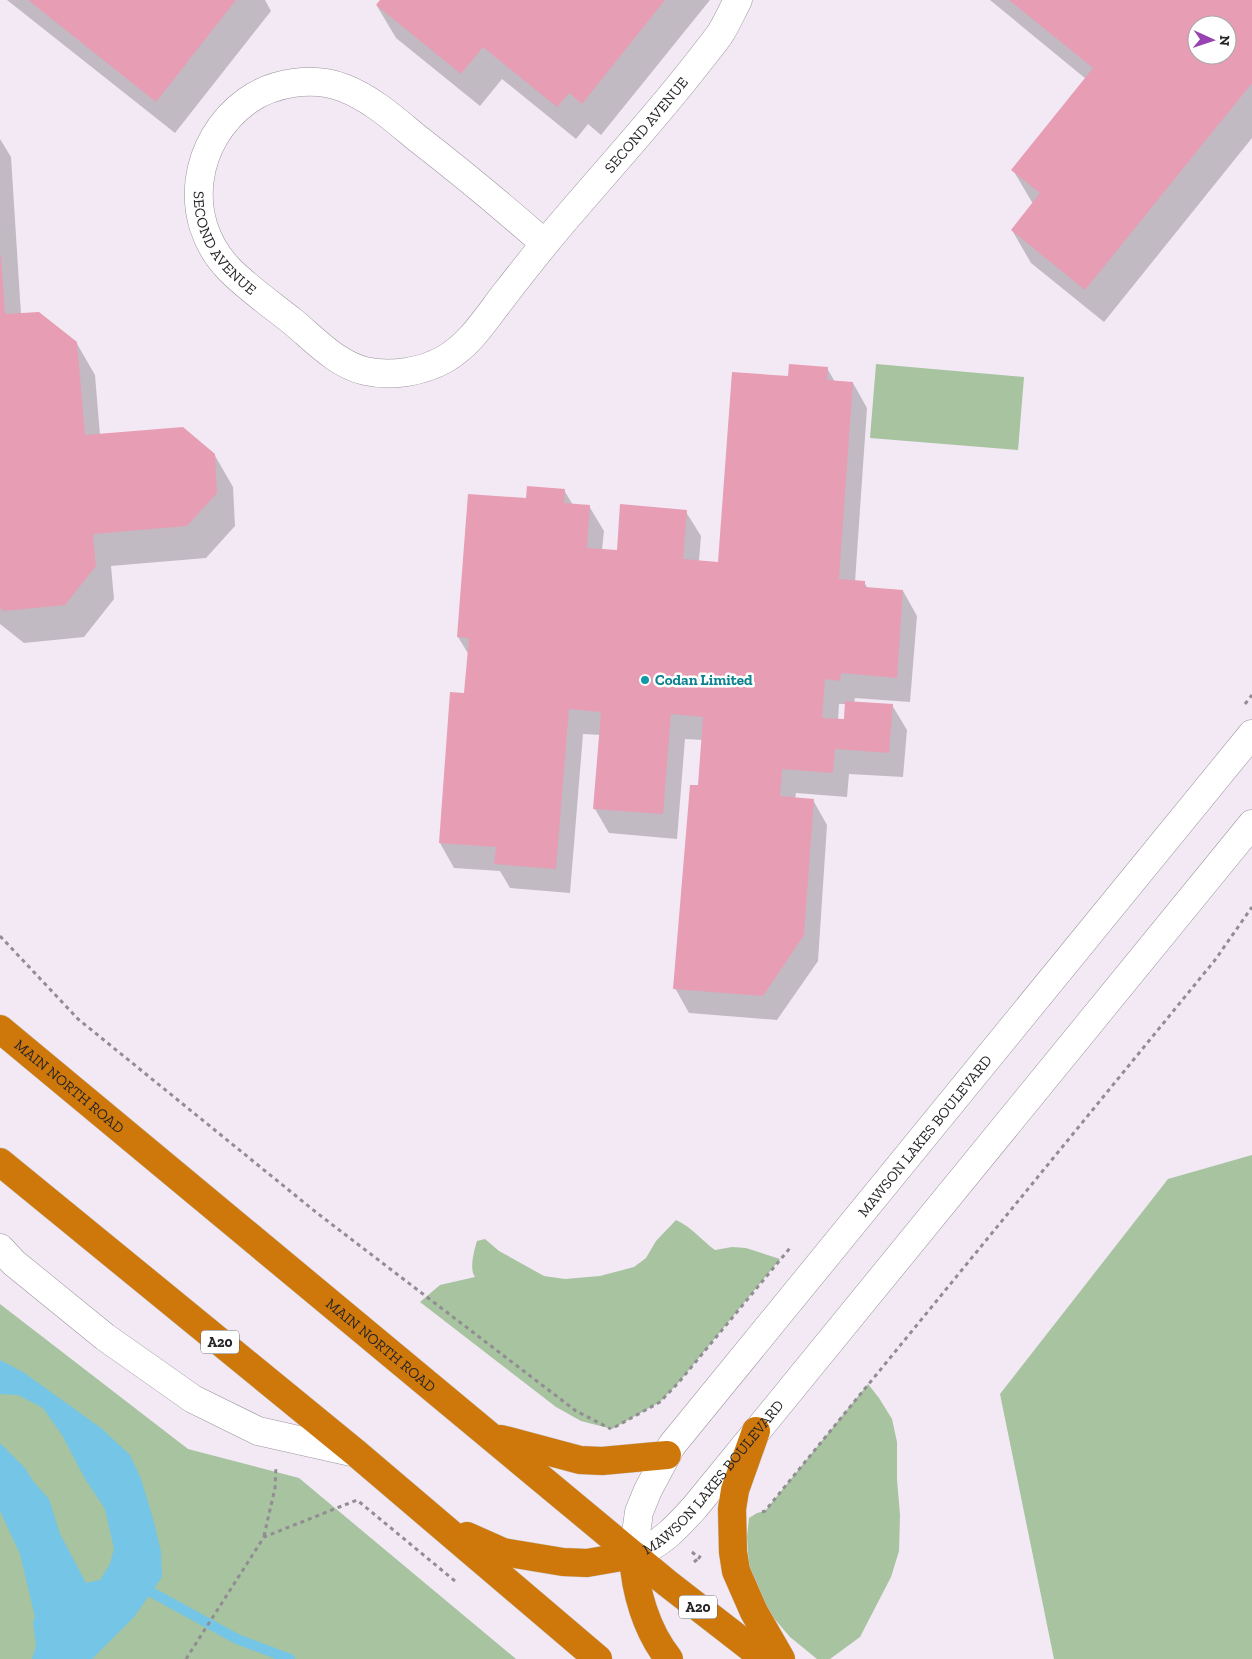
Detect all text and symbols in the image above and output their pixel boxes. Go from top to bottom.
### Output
north arrow [1187,15,1237,65]
text: N [1216,35,1233,47]
street label: SECOND AVENUE [601,73,692,177]
street label: SECOND AVENUE [190,191,260,299]
place label: Codan Limited [655,671,753,689]
marker: Codan Limited [639,674,651,686]
street label: MAIN NORTH ROAD [11,1036,128,1137]
street label: MAWSON LAKES BOULEVARD [854,1052,996,1220]
street label: MAIN NORTH ROAD [322,1295,439,1396]
road number: A20 [201,1330,239,1354]
street label: MAWSON LAKES BOULEVARD [640,1396,788,1559]
road number: A20 [679,1595,717,1618]

